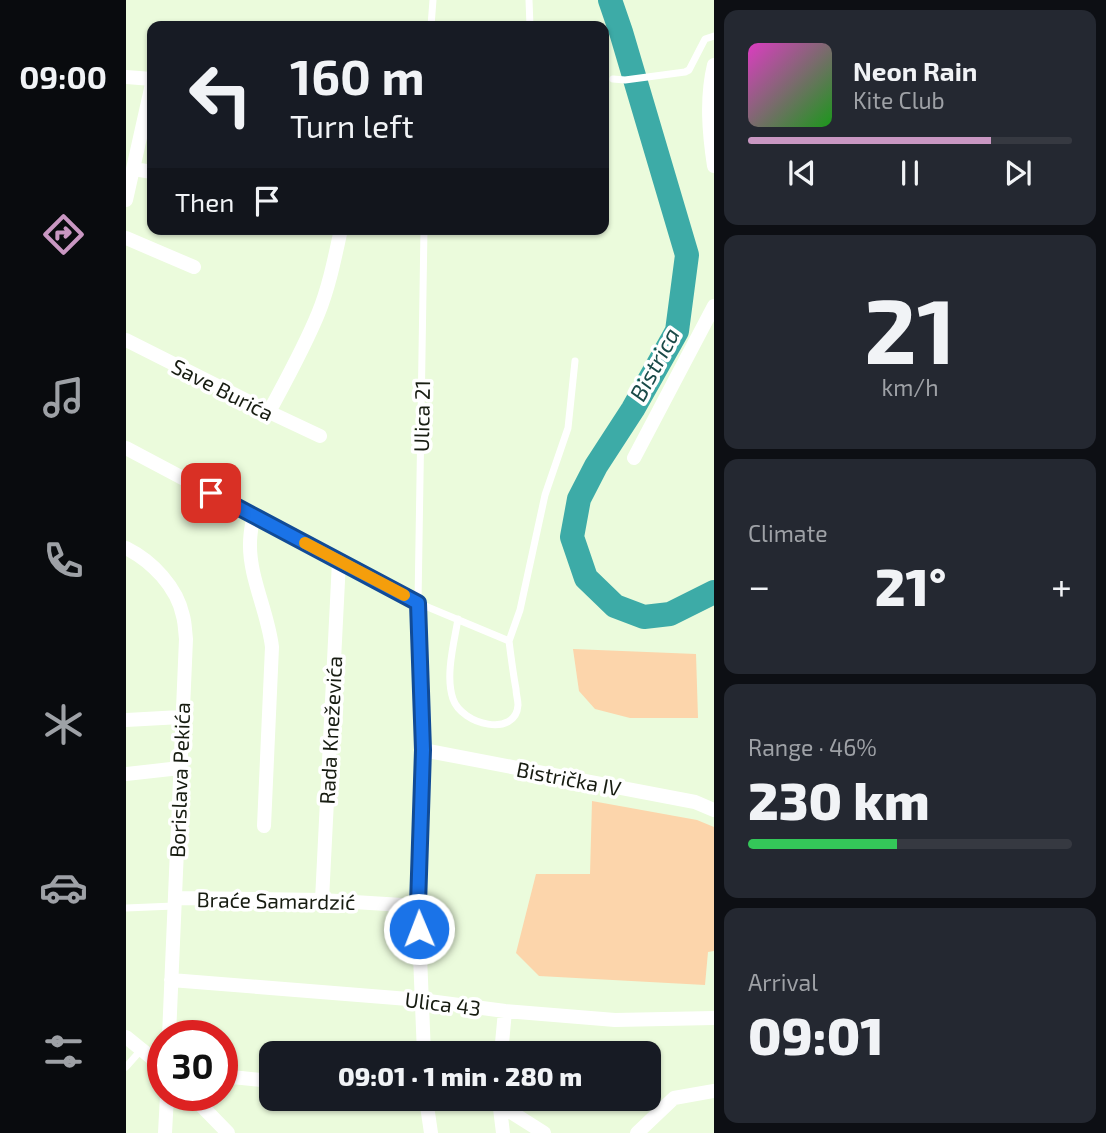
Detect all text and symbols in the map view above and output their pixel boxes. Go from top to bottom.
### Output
text: 160 m [290,46,425,105]
icon: left [175,49,266,140]
text: Neon Rain [853,55,977,86]
text: 09:00 [19,57,107,95]
text: Kite Club [853,86,945,114]
text: Turn left [290,106,414,144]
icon: previous [783,154,821,192]
icon: pause [891,154,929,192]
icon: next [999,154,1037,192]
icon: arrive [248,182,286,220]
text: Then [175,186,234,217]
icon: directions [39,210,88,259]
text: 21 [864,273,956,382]
water label: Bistrica [623,322,685,406]
street label: Save Burića [168,353,278,425]
icon: music [39,373,88,422]
text: km/h [881,373,939,401]
street label: Ulica 21 [408,380,434,452]
pin [181,463,241,523]
icon: arrive [192,474,230,512]
text: Climate [748,519,828,547]
icon: phone [39,536,88,585]
text: 21° [875,554,946,616]
text: − [748,562,770,608]
text: + [1051,562,1072,608]
street label: Rada Kneževića [314,655,346,805]
icon: climate [39,700,88,749]
street label: Borislava Pekića [164,702,194,858]
text: Range · 46% [748,733,877,761]
street label: Bistrička IV [515,756,624,800]
text: 230 km [748,768,930,830]
icon: car [39,863,88,912]
street label: Braće Samardzić [196,886,356,914]
position arrow [382,892,456,966]
text: Arrival [748,968,818,996]
street label: Ulica 43 [404,986,482,1020]
text: 09:01 [748,1003,884,1065]
speed limit sign: 30 [147,1020,238,1111]
icon: filters [39,1027,88,1076]
text: 09:01 · 1 min · 280 m [338,1060,582,1091]

